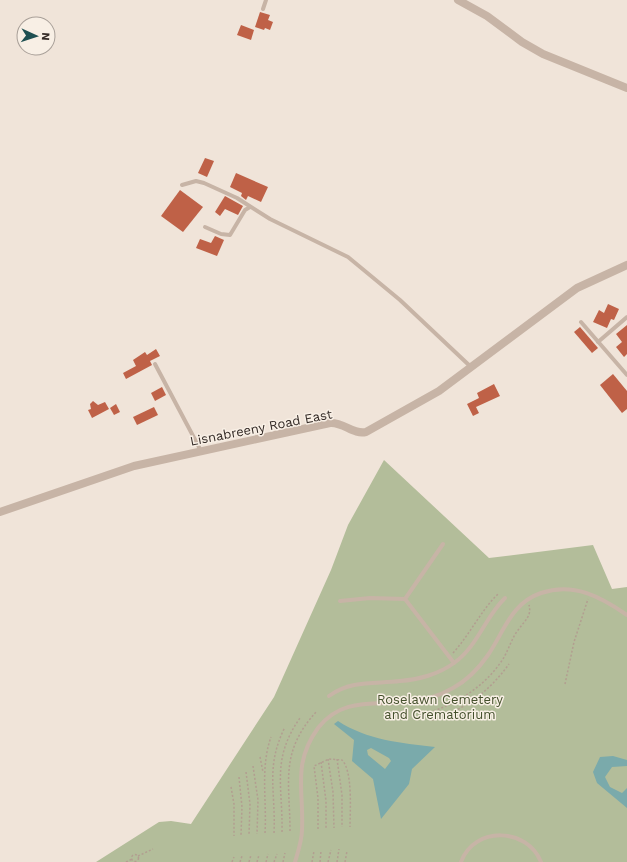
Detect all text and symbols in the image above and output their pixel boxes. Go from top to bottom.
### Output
north arrow [16,16,56,56]
text: N [39,32,52,41]
street label: Lisnabreeny Road East [189,406,334,449]
park label: Roselawn Cemetery and Crematorium [377,692,503,722]

